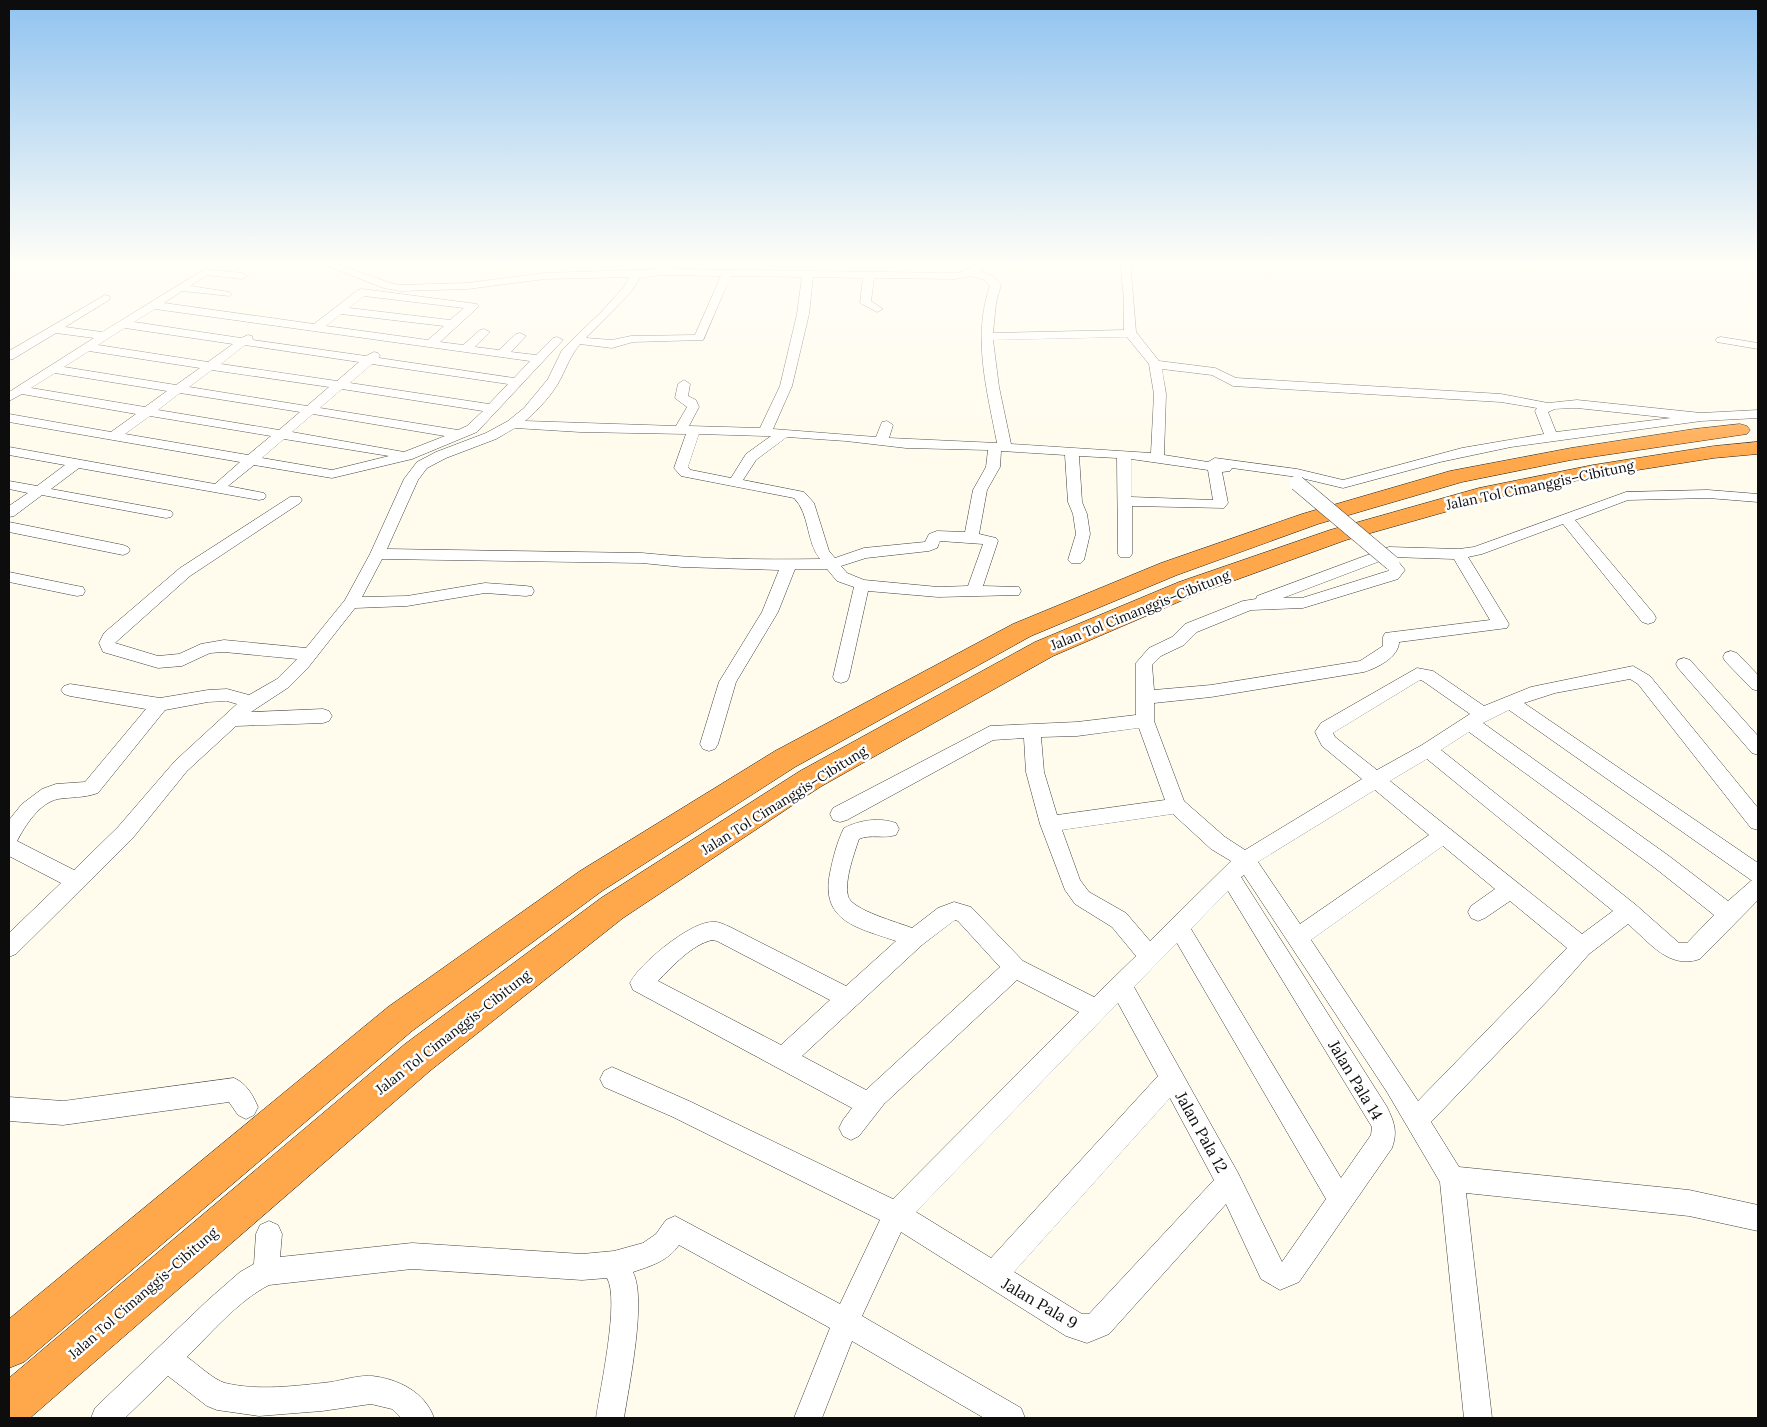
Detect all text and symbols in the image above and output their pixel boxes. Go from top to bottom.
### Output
street label: Jalan Tol Cimanggis–Cibitung [1443,456,1636,514]
street label: Jalan Tol Cimanggis–Cibitung [1047,566,1233,655]
street label: Jalan Tol Cimanggis–Cibitung [697,741,870,859]
street label: Jalan Tol Cimanggis–Cibitung [371,966,534,1099]
street label: Jalan Pala 14 [1324,1036,1388,1124]
street label: Jalan Pala 12 [1171,1087,1232,1176]
street label: Jalan Tol Cimanggis–Cibitung [64,1223,222,1363]
street label: Jalan Pala 9 [998,1273,1082,1333]

